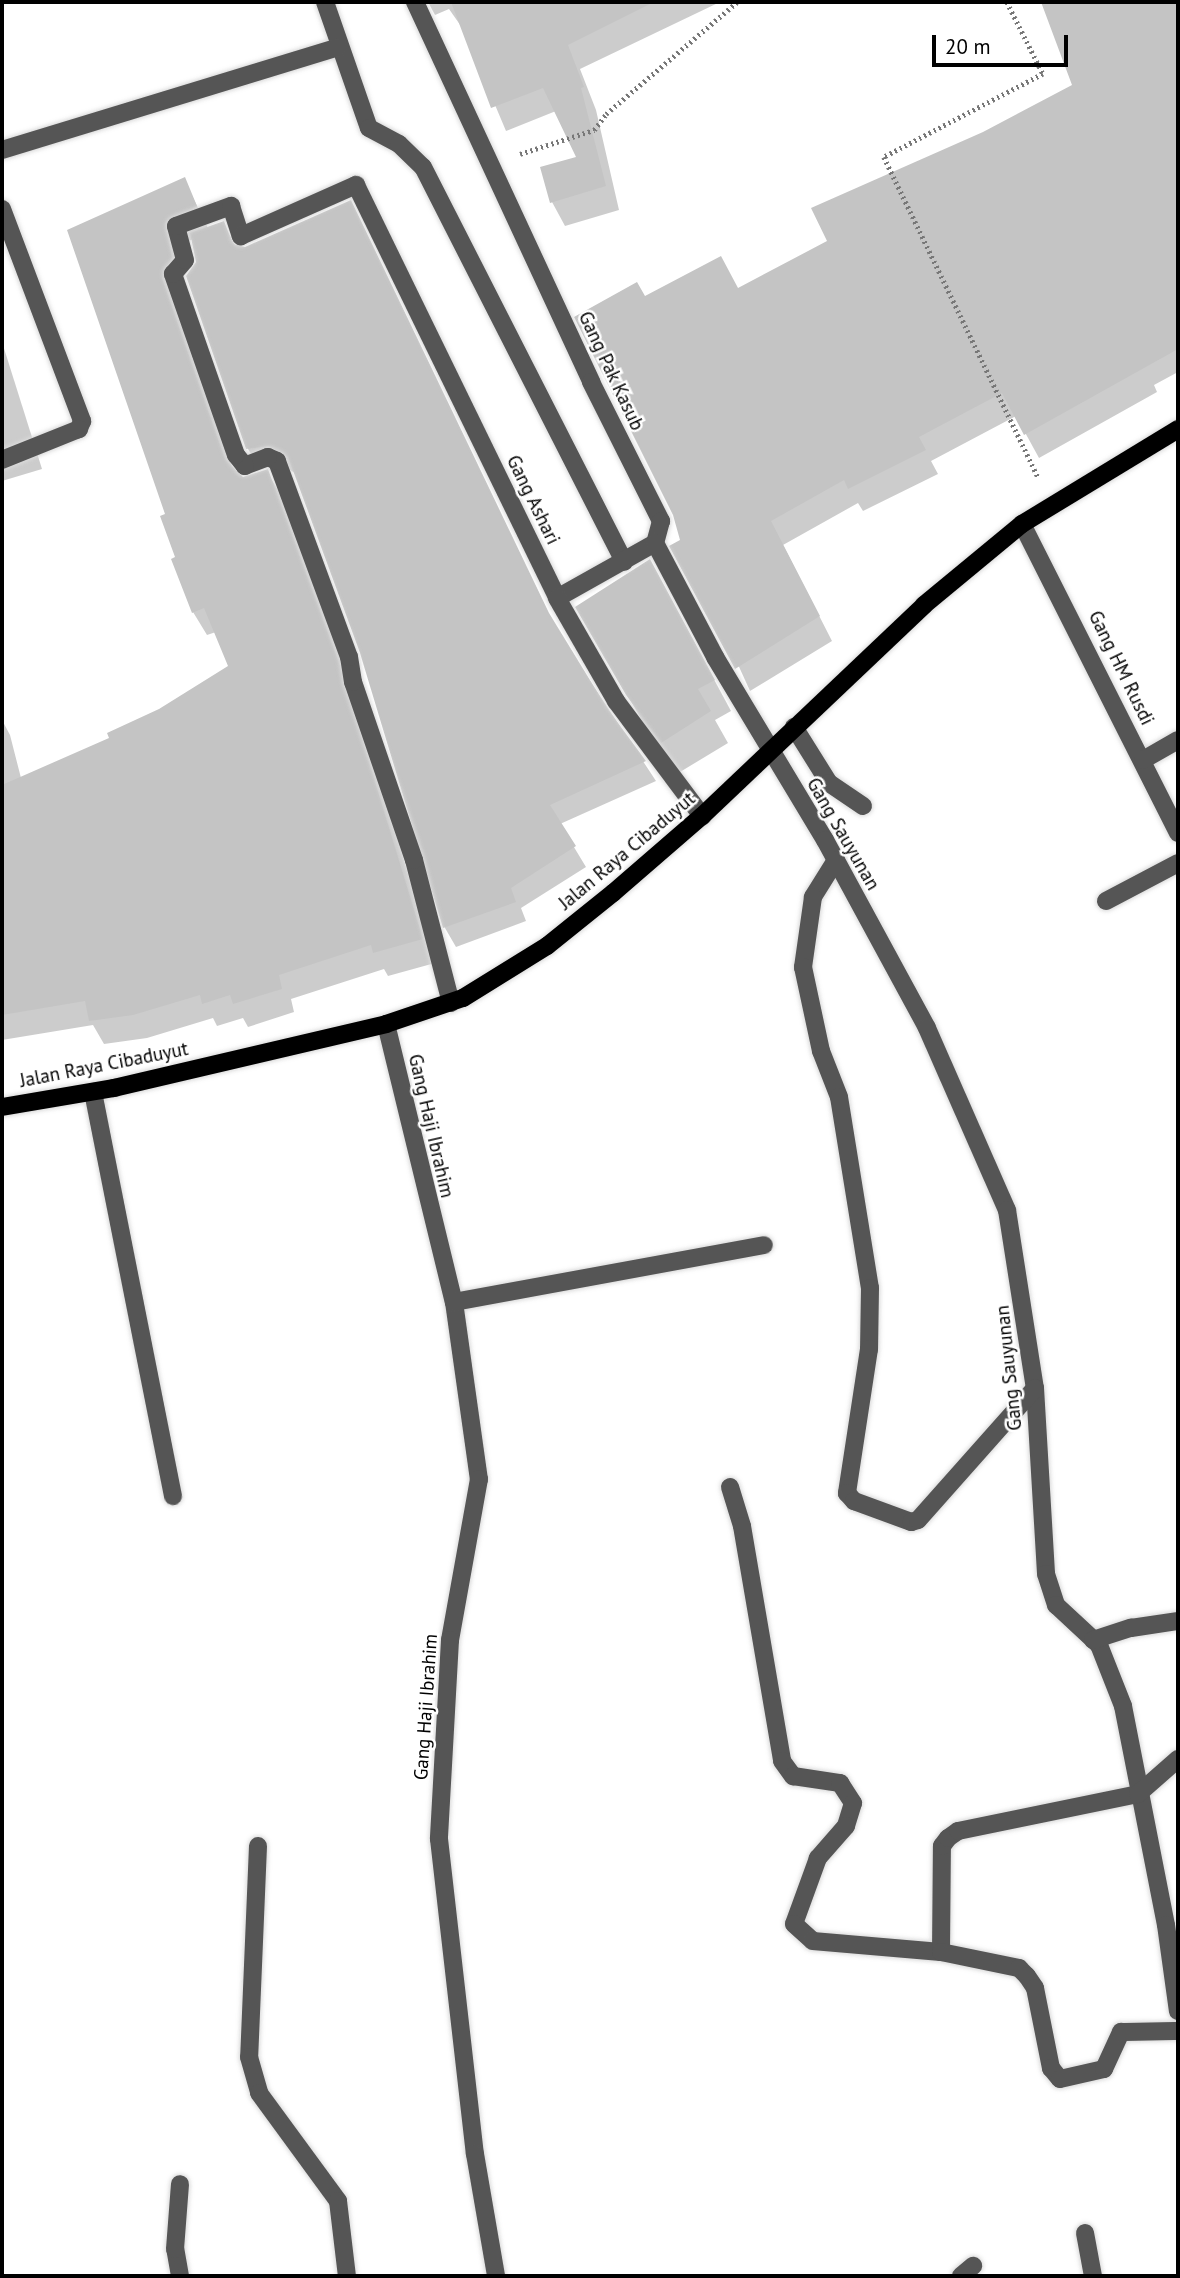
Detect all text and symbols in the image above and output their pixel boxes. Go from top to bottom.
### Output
scale bar [935,21,1072,65]
text: 20 m [945,33,991,60]
street label: Gang Pak Kasub [573,308,649,434]
street label: Gang Ashari [501,451,565,549]
street label: Gang HM Rusdi [1084,607,1158,729]
street label: Gang Sauyunan [802,774,884,894]
street label: Jalan Raya Cibaduyut [554,787,700,915]
street label: Jalan Raya Cibaduyut [18,1038,190,1092]
street label: Gang Haji Ibrahim [403,1052,459,1200]
street label: Gang Sauyunan [991,1304,1027,1432]
street label: Gang Haji Ibrahim [410,1633,442,1781]

